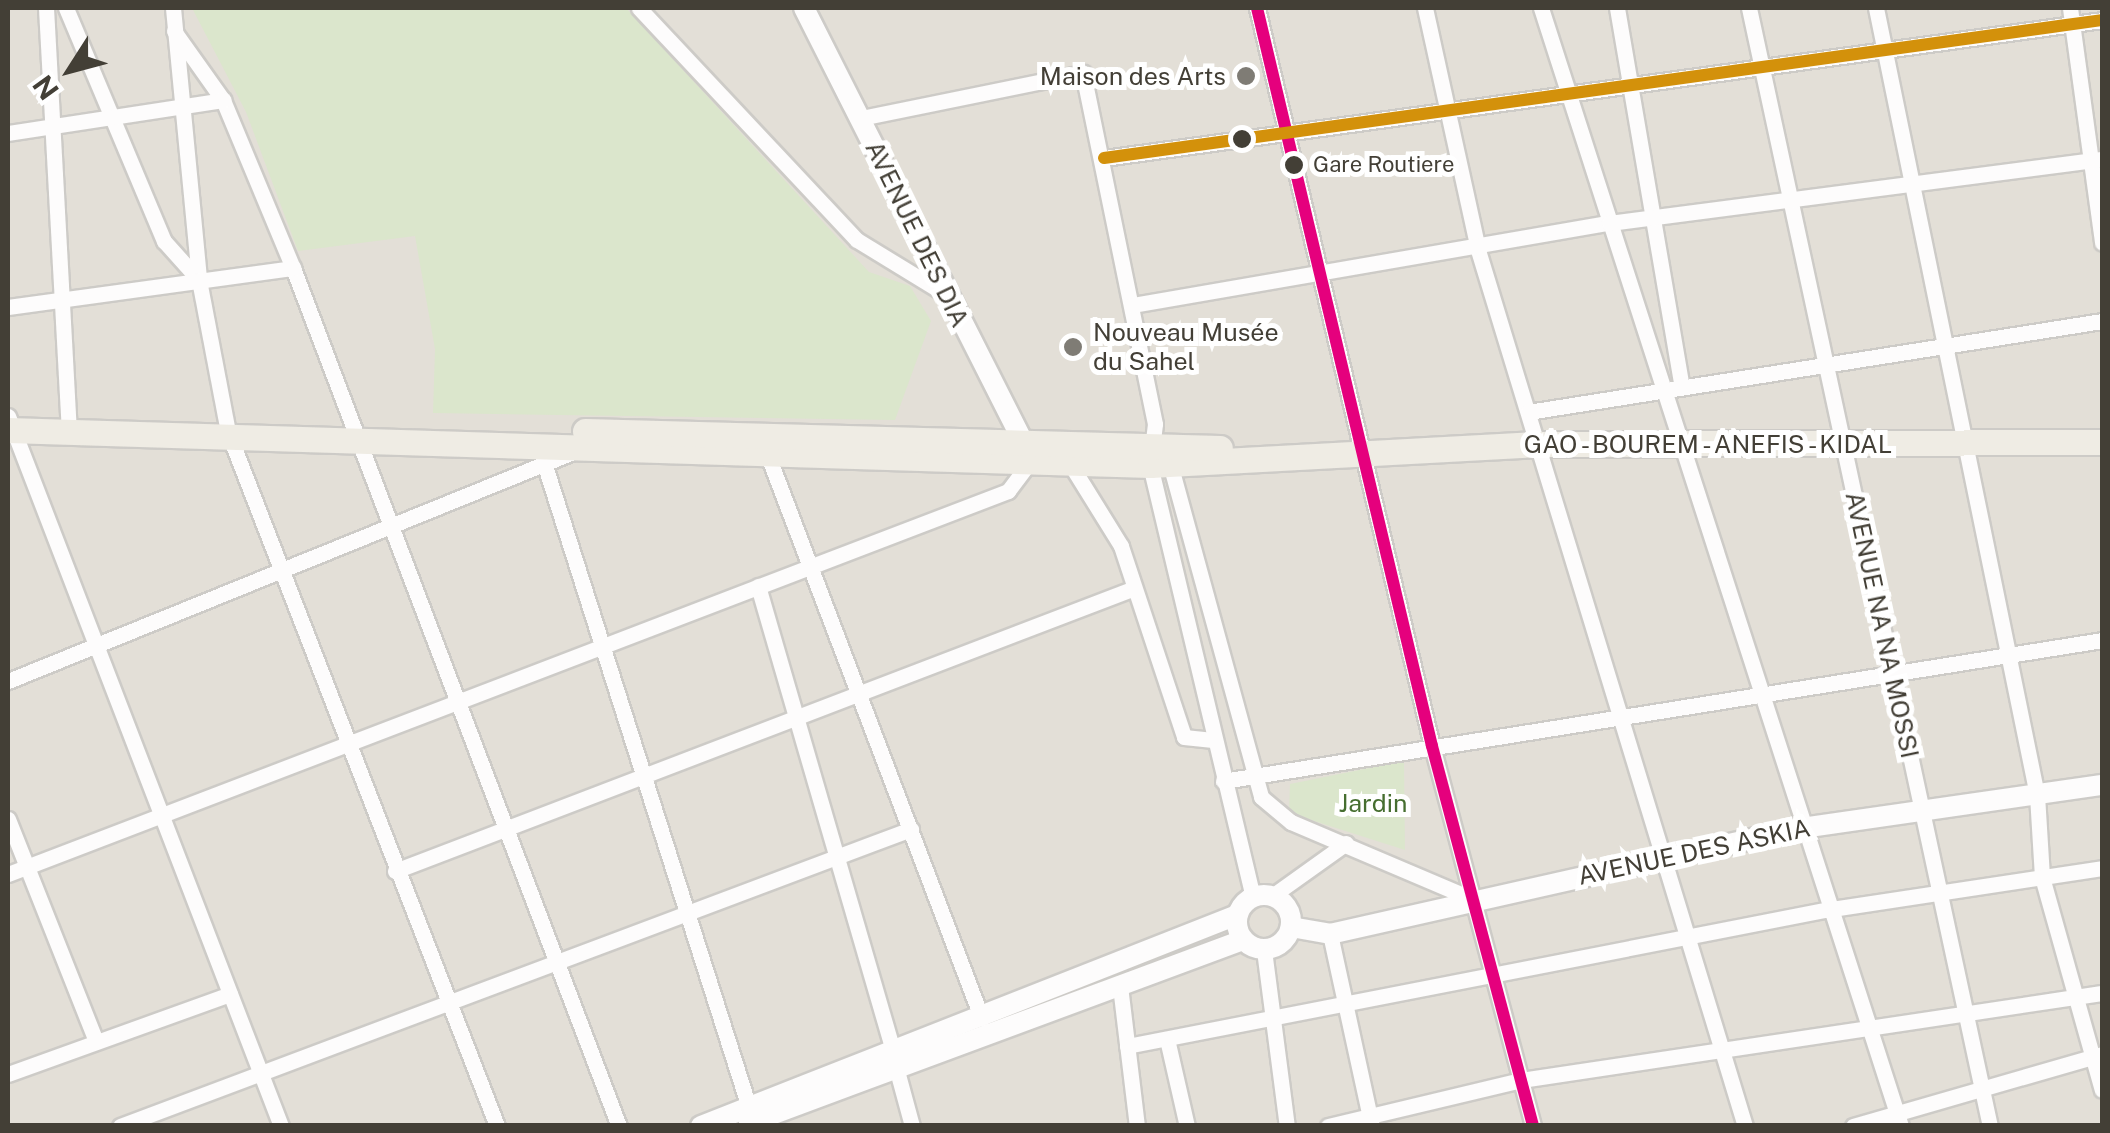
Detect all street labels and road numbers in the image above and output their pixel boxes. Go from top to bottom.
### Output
street label: AVENUE DES DIA [859,136,975,332]
street label: GAO - BOUREM - ANEFIS - KIDAL [1513,429,1903,459]
street label: AVENUE NA NA MOSSI [1839,489,1925,761]
street label: AVENUE DES ASKIA [1575,813,1813,891]

